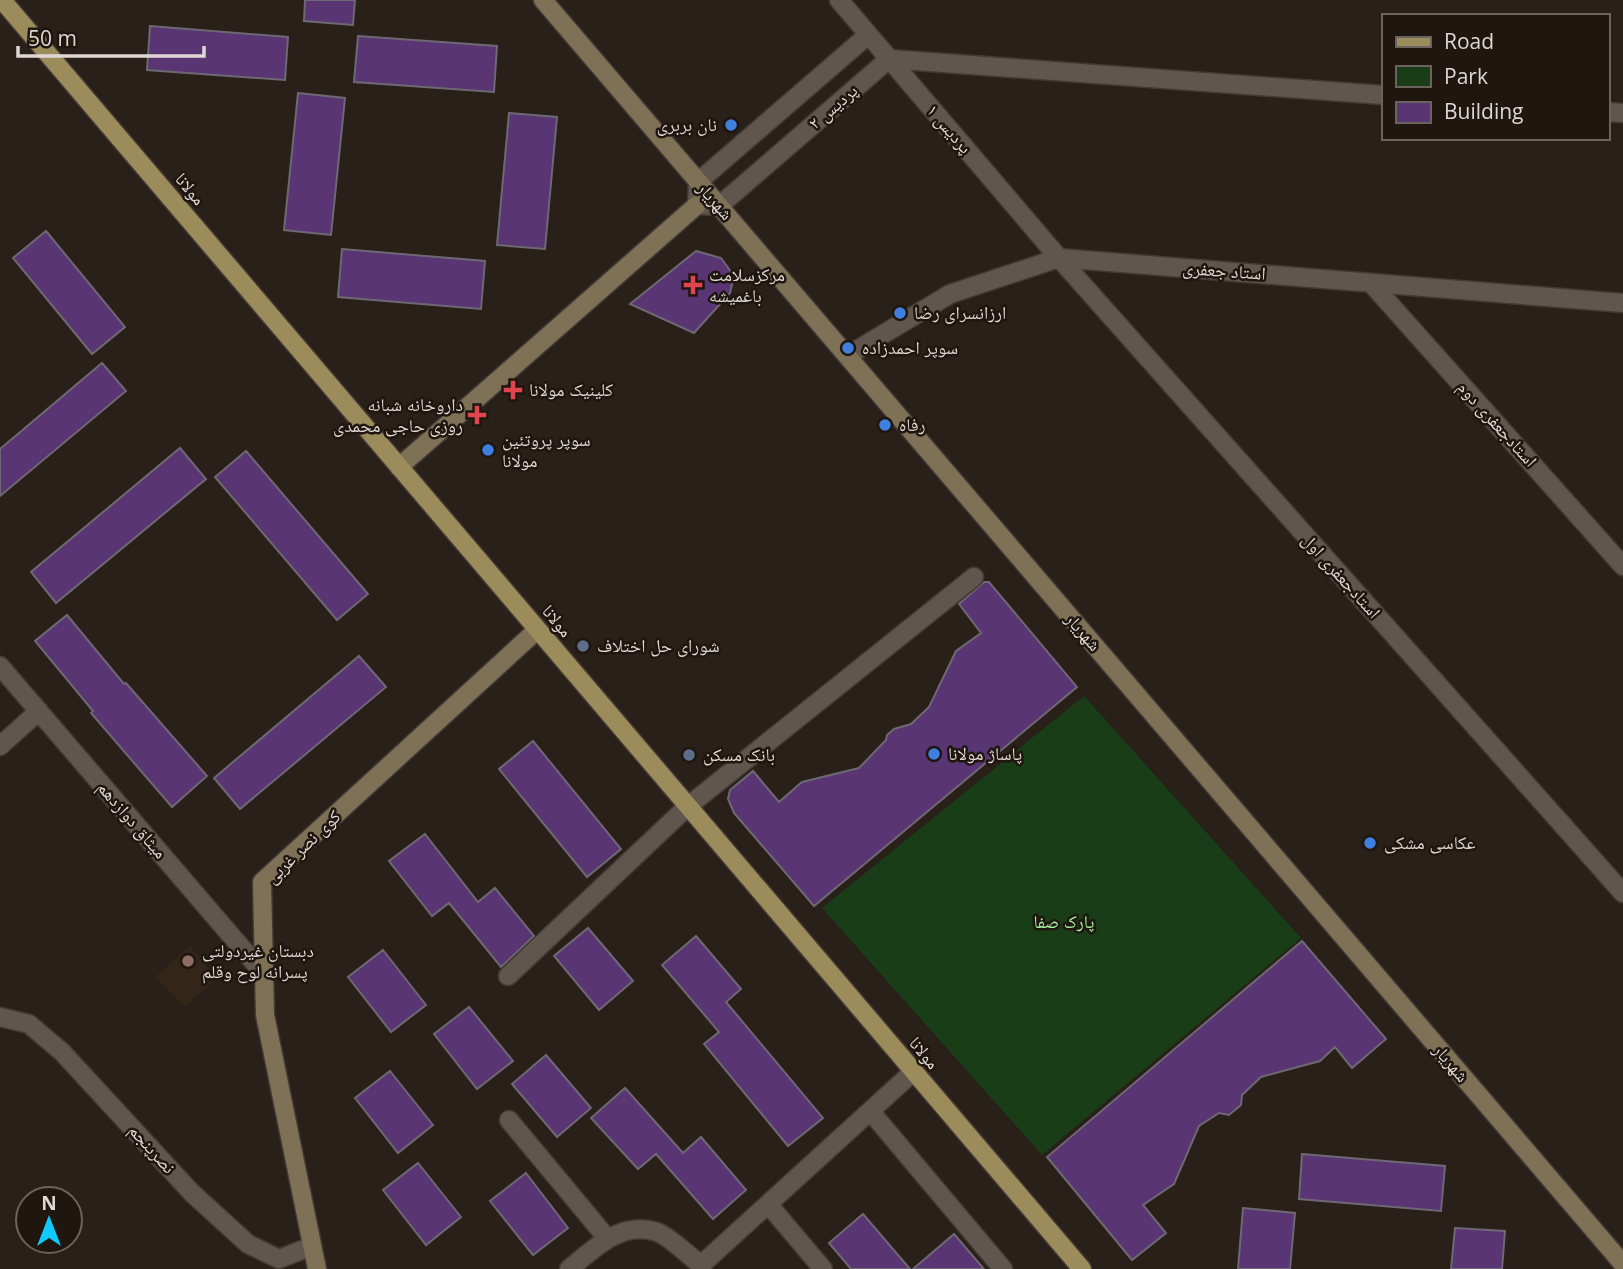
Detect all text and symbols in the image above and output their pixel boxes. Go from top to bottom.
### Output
scale bar [18,14,203,58]
legend [1382,14,1609,140]
text: 50 m [28,24,77,52]
text: Road [1444,27,1494,55]
text: Park [1444,62,1488,90]
street label: پردیس ۲ [803,78,862,134]
text: Building [1444,97,1523,125]
street label: پردیس ۱ [922,99,978,158]
place label: نان بربری [657,112,717,136]
marker: نان بربری [723,117,739,133]
street label: مولانا [170,167,211,210]
street label: شهریار [692,175,739,225]
street label: استاد جعفری [1182,255,1267,285]
place label: مرکزسلامت باغمیشه [709,262,785,307]
marker: مرکزسلامت باغمیشه [683,275,703,295]
place label: ارزانسرای رضا [914,300,1006,324]
marker: ارزانسرای رضا [892,305,908,321]
place label: سوپر احمدزاده [862,335,958,359]
marker: سوپر احمدزاده [840,340,856,356]
street label: استادجعفری دوم [1452,375,1543,472]
place label: کلینیک مولانا [529,377,614,401]
marker: کلینیک مولانا [503,380,523,400]
place label: داروخانه شبانه روزی حاجی محمدی [333,392,463,437]
marker: داروخانه شبانه روزی حاجی محمدی [469,407,485,423]
place label: رفاه [899,412,925,436]
marker: رفاه [877,417,893,433]
place label: سوپر پروتئین مولانا [502,427,591,472]
marker: سوپر پروتئین مولانا [480,442,496,458]
street label: استادجعفری اول [1297,528,1386,623]
street label: مولانا [537,599,578,642]
street label: شهریار [1060,606,1107,656]
place label: شورای حل اختلاف [597,633,720,657]
marker: شورای حل اختلاف [575,638,591,654]
place label: پاساژ مولانا [948,741,1022,765]
place label: بانک مسکن [703,742,775,766]
marker: پاساژ مولانا [926,746,942,762]
marker: بانک مسکن [681,747,697,763]
street label: میثاق دوازدهم [92,776,173,864]
street label: کوی نصر غربی [259,804,346,888]
place label: عکاسی مشکی [1384,830,1476,854]
marker: عکاسی مشکی [1362,835,1378,851]
park label: پارک صفا [1033,909,1095,933]
place label: دبستان غیردولتی پسرانه لوح وقلم [202,938,314,984]
marker: دبستان غیردولتی پسرانه لوح وقلم [180,953,196,969]
street label: مولانا [904,1031,945,1074]
street label: شهریار [1428,1037,1475,1087]
street label: نصرپنجم [123,1118,181,1179]
north arrow [14,1185,84,1255]
text: N [41,1190,57,1216]

